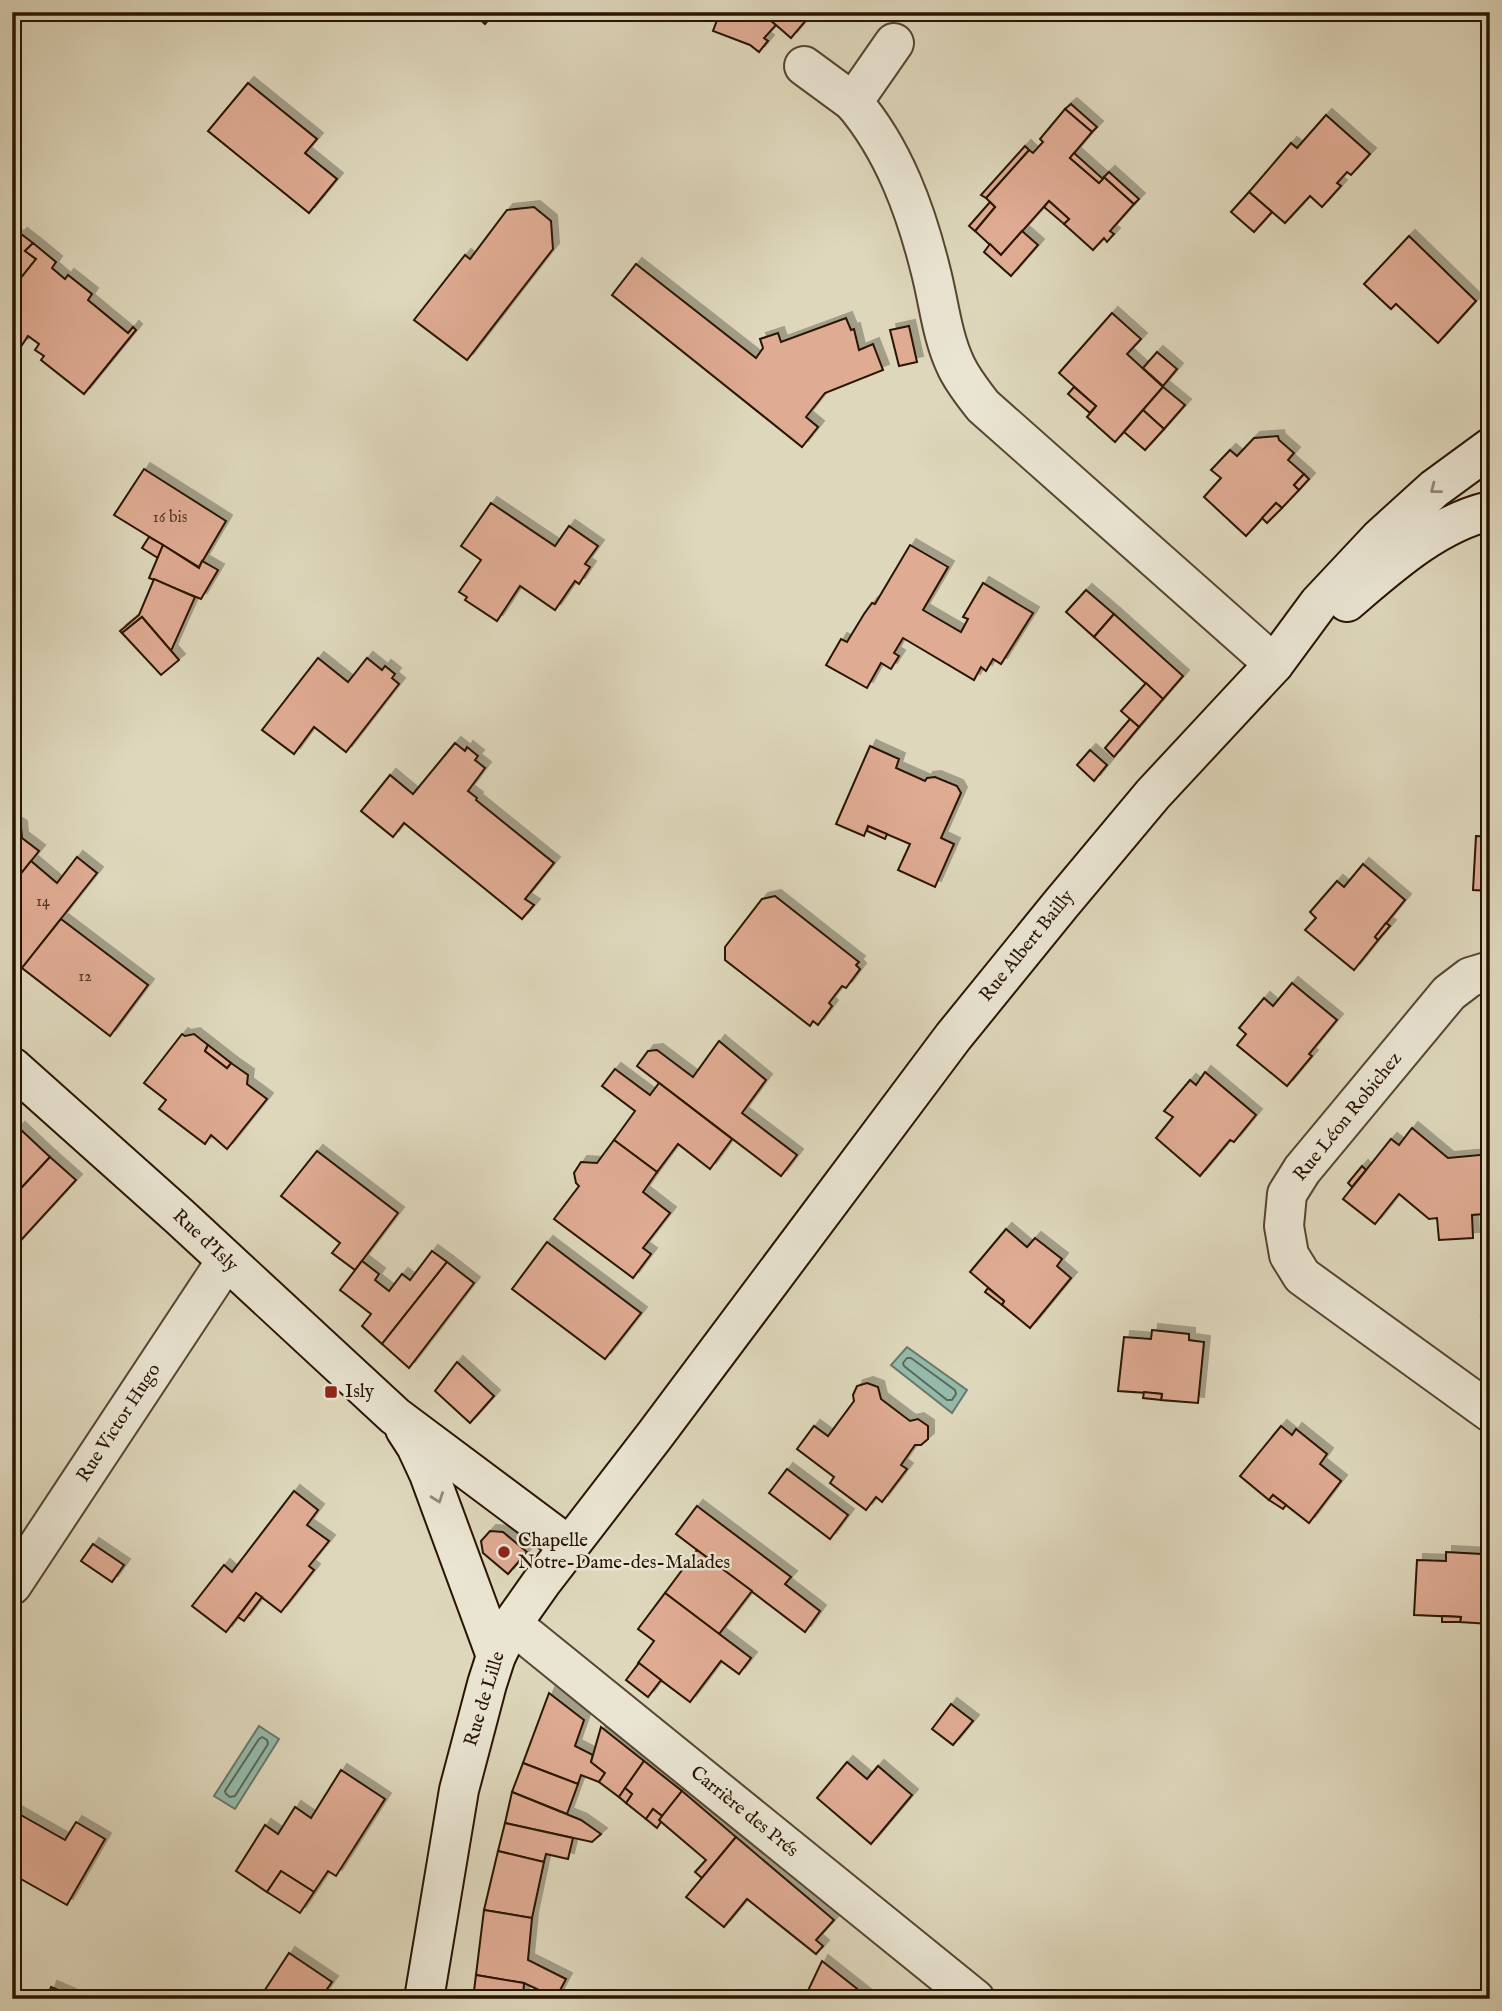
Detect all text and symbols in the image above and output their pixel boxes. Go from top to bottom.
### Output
one-way arrow [1430,480,1443,493]
house number: 16 bis [153,508,188,528]
street label: Rue Albert Bailly [975,885,1080,1007]
house number: 14 [36,892,50,912]
house number: 12 [78,967,92,987]
street label: Rue Léon Robichez [1289,1047,1408,1186]
street label: Rue d'Isly [167,1204,243,1278]
street label: Rue Victor Hugo [72,1359,166,1487]
place label: Isly [345,1380,375,1404]
marker: Isly [323,1384,339,1400]
one-way arrow [430,1491,444,1503]
place label: Chapelle Notre-Dame-des-Malades [518,1529,730,1575]
marker: Chapelle Notre-Dame-des-Malades [496,1544,512,1560]
street label: Rue de Lille [459,1649,511,1749]
street label: Carrière des Prés [685,1761,803,1863]

